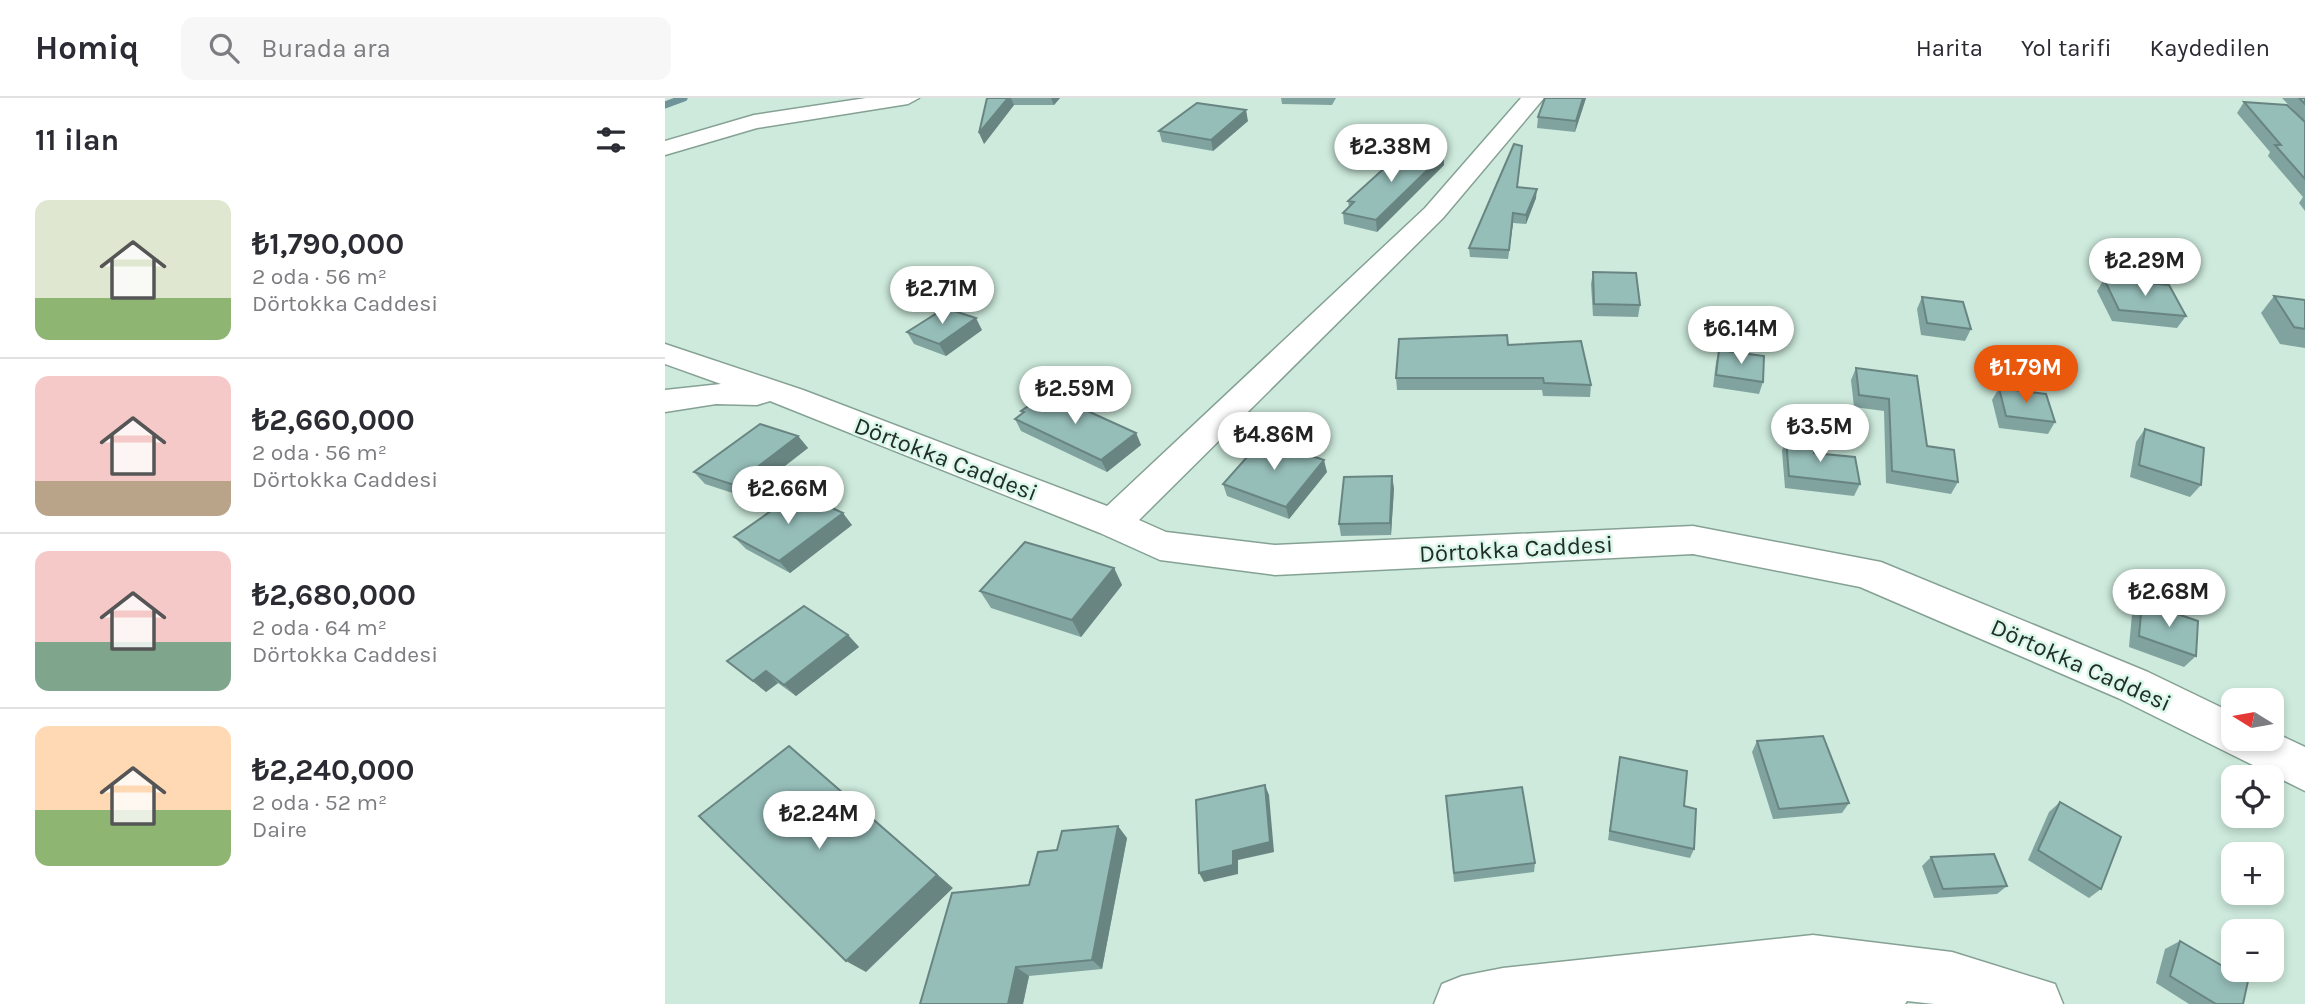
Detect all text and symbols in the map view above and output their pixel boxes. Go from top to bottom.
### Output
search box [181,17,671,80]
text: Homiq [35,29,139,67]
icon: search [205,29,243,67]
text: Burada ara [261,33,391,64]
text: Harita [1916,34,1983,62]
text: Yol tarifi [2021,34,2112,62]
text: Kaydedilen [2150,34,2270,62]
icon: filters [592,121,630,159]
text: 11 ilan [35,122,119,158]
pin: ₺2.38M [1334,125,1448,184]
text: ₺2.38M [1350,133,1432,160]
text: ₺1,790,000 [252,226,404,262]
icon: home [91,228,175,312]
pin: ₺2.29M [2088,238,2202,298]
text: ₺2.29M [2105,247,2185,274]
text: 2 oda · 56 m² [252,263,387,290]
pin: ₺2.71M [885,266,999,326]
text: ₺2.71M [906,275,978,302]
text: Dörtokka Caddesi [252,290,438,317]
pin: ₺6.14M [1684,306,1798,366]
text: ₺6.14M [1704,315,1778,342]
pin: ₺1.79M [1969,345,2083,405]
text: ₺1.79M [1990,354,2062,381]
pin: ₺2.59M [1018,366,1132,426]
text: ₺2.59M [1035,375,1115,402]
text: ₺2,660,000 [252,402,415,438]
icon: home [91,404,175,488]
pin: ₺3.5M [1771,404,1869,464]
street label: Dörtokka Caddesi [850,411,1042,507]
pin: ₺4.86M [1217,412,1331,472]
text: ₺3.5M [1787,413,1853,440]
text: ₺4.86M [1234,421,1314,448]
text: 2 oda · 56 m² [252,439,387,466]
text: Dörtokka Caddesi [252,466,438,493]
pin: ₺2.66M [731,466,845,526]
text: ₺2.66M [748,475,828,502]
street label: Dörtokka Caddesi [1418,530,1614,568]
pin: ₺2.68M [2112,570,2226,629]
text: ₺2,680,000 [252,577,416,613]
text: ₺2.68M [2129,578,2209,605]
icon: home [91,579,175,663]
street label: Dörtokka Caddesi [1987,613,2175,717]
text: 2 oda · 64 m² [252,614,387,641]
text: Dörtokka Caddesi [252,641,438,668]
north arrow [2221,688,2284,751]
map controls [2221,688,2284,982]
text: ₺2,240,000 [252,752,414,788]
icon: home [91,754,175,838]
button: locate [2221,765,2284,828]
text: 2 oda · 52 m² [252,789,387,816]
pin: ₺2.24M [762,792,876,851]
text: ₺2.24M [779,800,859,827]
text: Daire [252,816,307,843]
button: + [2221,842,2284,905]
button: − [2221,919,2284,982]

